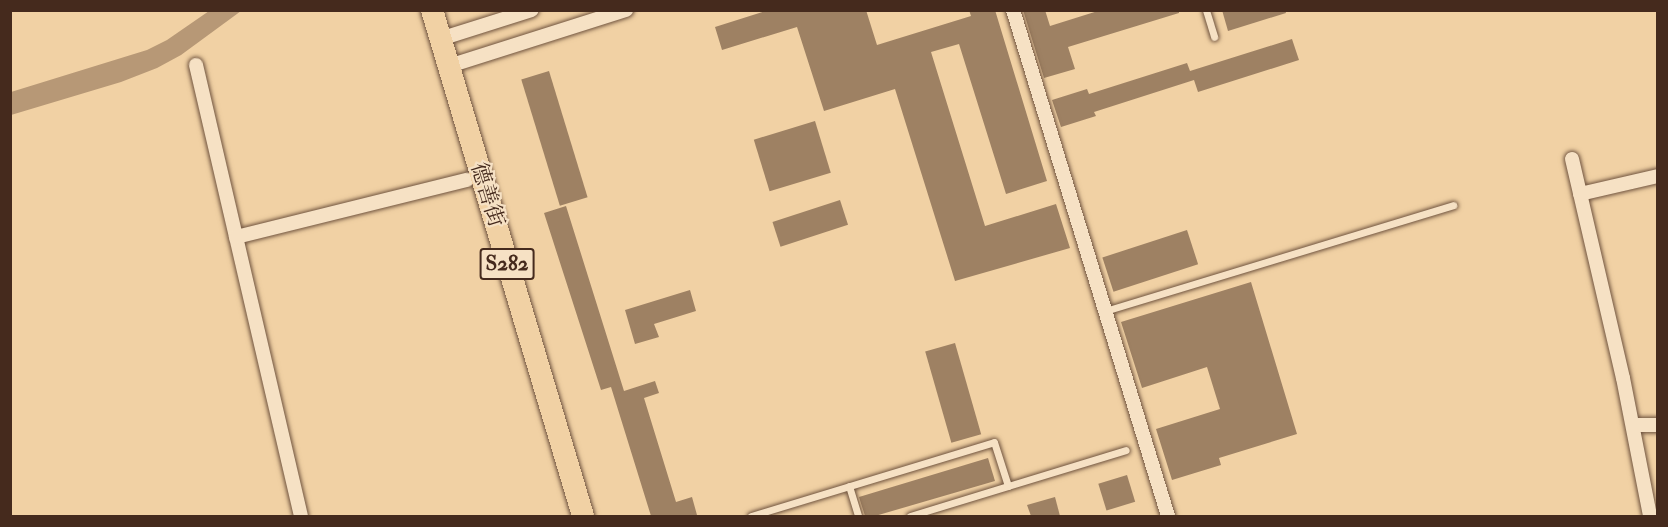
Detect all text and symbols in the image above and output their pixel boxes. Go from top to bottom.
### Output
street label: 德善街 [465,160,509,230]
road number: S282 [478,246,536,282]

